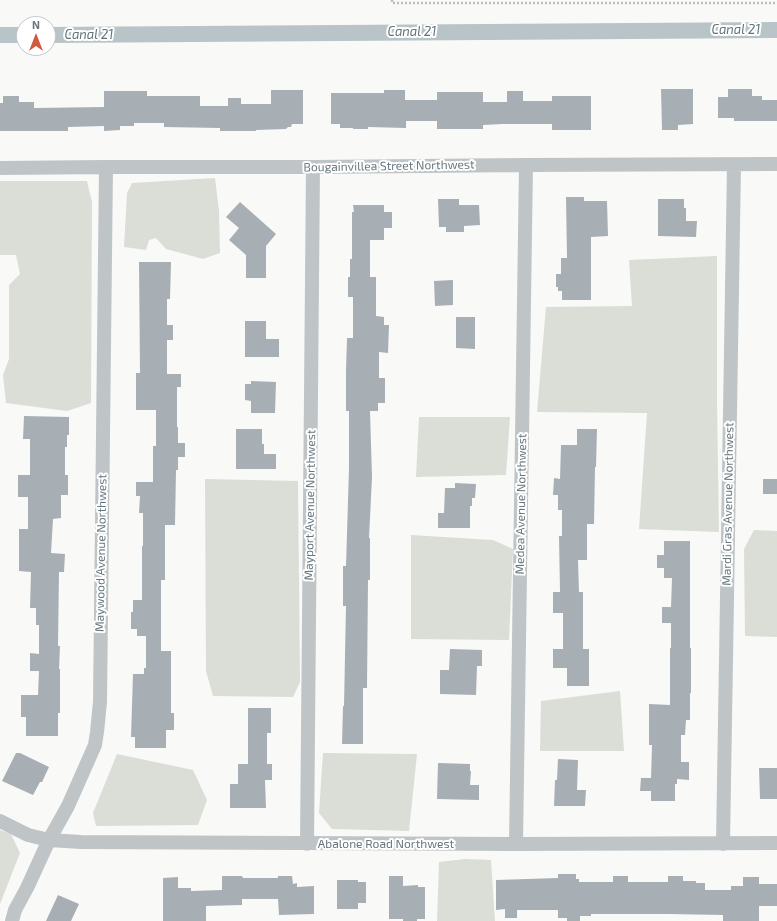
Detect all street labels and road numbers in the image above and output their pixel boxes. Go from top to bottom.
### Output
street label: Bougainvillea Street Northwest [303,157,475,175]
street label: Mardi Gras Avenue Northwest [719,422,737,586]
street label: Mayport Avenue Northwest [301,429,319,581]
street label: Medea Avenue Northwest [513,433,529,575]
street label: Maywood Avenue Northwest [92,474,110,632]
street label: Abalone Road Northwest [318,837,454,851]

